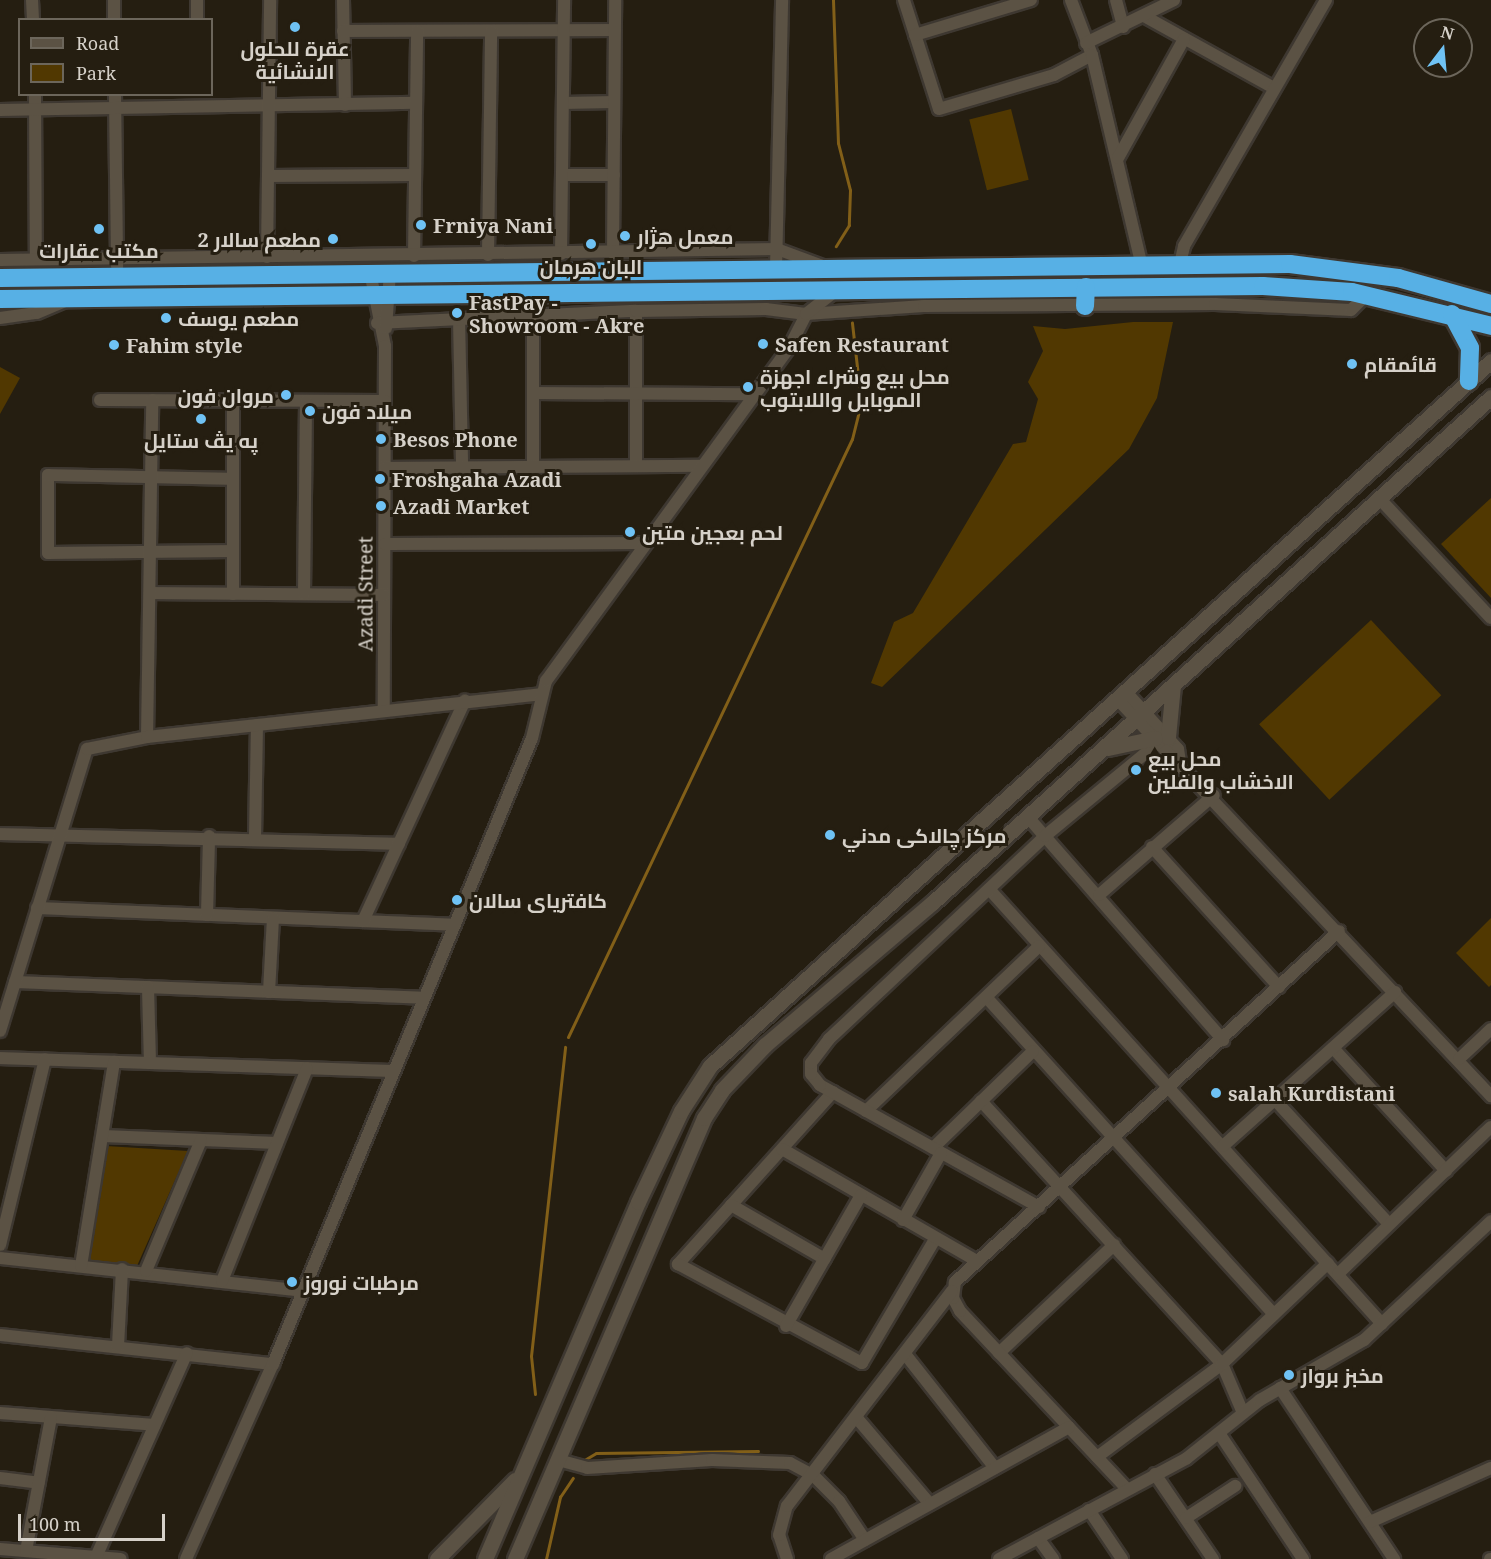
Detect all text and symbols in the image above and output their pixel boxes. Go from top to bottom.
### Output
legend [18,18,213,96]
north arrow [1413,18,1473,78]
marker: عقرة للحلول الانشائیة [288,20,302,34]
text: N [1438,20,1456,45]
text: Road [76,31,119,55]
place label: عقرة للحلول الانشائیة [240,36,350,83]
text: Park [76,61,116,85]
place label: Frniya Nani [433,213,553,237]
marker: Frniya Nani [414,218,428,232]
marker: مكتب عقارات [92,222,106,236]
place label: معمل هژار [637,224,733,248]
place label: مطعم سالار 2 [197,227,321,251]
marker: معمل هژار [618,229,632,243]
marker: مطعم سالار 2 [326,232,340,246]
marker: البان هرمان [584,237,598,251]
place label: مكتب عقارات [39,238,159,262]
place label: البان هرمان [540,254,642,278]
place label: FastPay - Showroom - Akre [469,290,644,337]
place label: مطعم يوسف [178,306,299,330]
marker: FastPay - Showroom - Akre [450,306,464,320]
marker: مطعم يوسف [159,311,173,325]
place label: Safen Restaurant [775,332,949,356]
place label: Fahim style [126,333,243,357]
marker: Safen Restaurant [756,337,770,351]
marker: Fahim style [107,338,121,352]
place label: قائمقام [1364,352,1437,376]
marker: قائمقام [1345,357,1359,371]
place label: محل بيع وشراء اجهزة الموبايل واللابتوب [760,364,950,411]
marker: محل بيع وشراء اجهزة الموبايل واللابتوب [741,380,755,394]
place label: مروان فون [178,383,274,407]
marker: مروان فون [279,388,293,402]
place label: ميلاد فون [322,399,412,423]
marker: ميلاد فون [303,404,317,418]
marker: په يڤ ستايل [194,412,208,426]
place label: Besos Phone [393,427,518,451]
place label: په يڤ ستايل [144,428,258,452]
marker: Besos Phone [374,432,388,446]
place label: Froshgaha Azadi [392,467,562,491]
marker: Froshgaha Azadi [373,472,387,486]
place label: Azadi Market [393,494,529,518]
marker: Azadi Market [374,499,388,513]
place label: لحم بعجين متين [642,520,783,544]
marker: لحم بعجين متين [623,525,637,539]
street label: Azadi Street [353,536,377,652]
place label: محل بيع الاخشاب والفلين [1148,746,1294,793]
marker: محل بيع الاخشاب والفلين [1129,763,1143,777]
place label: مركز چالاکى مدني [842,823,1006,847]
marker: مركز چالاکى مدني [823,828,837,842]
place label: کافتریای سالان [469,888,607,912]
marker: کافتریای سالان [450,893,464,907]
place label: salah Kurdistani [1228,1081,1395,1105]
marker: salah Kurdistani [1209,1086,1223,1100]
place label: مرطبات نوروز [304,1270,419,1294]
marker: مرطبات نوروز [285,1275,299,1289]
place label: مخبز بروار [1301,1363,1384,1387]
marker: مخبز بروار [1282,1368,1296,1382]
scale bar [21,1502,168,1540]
text: 100 m [29,1512,81,1536]

